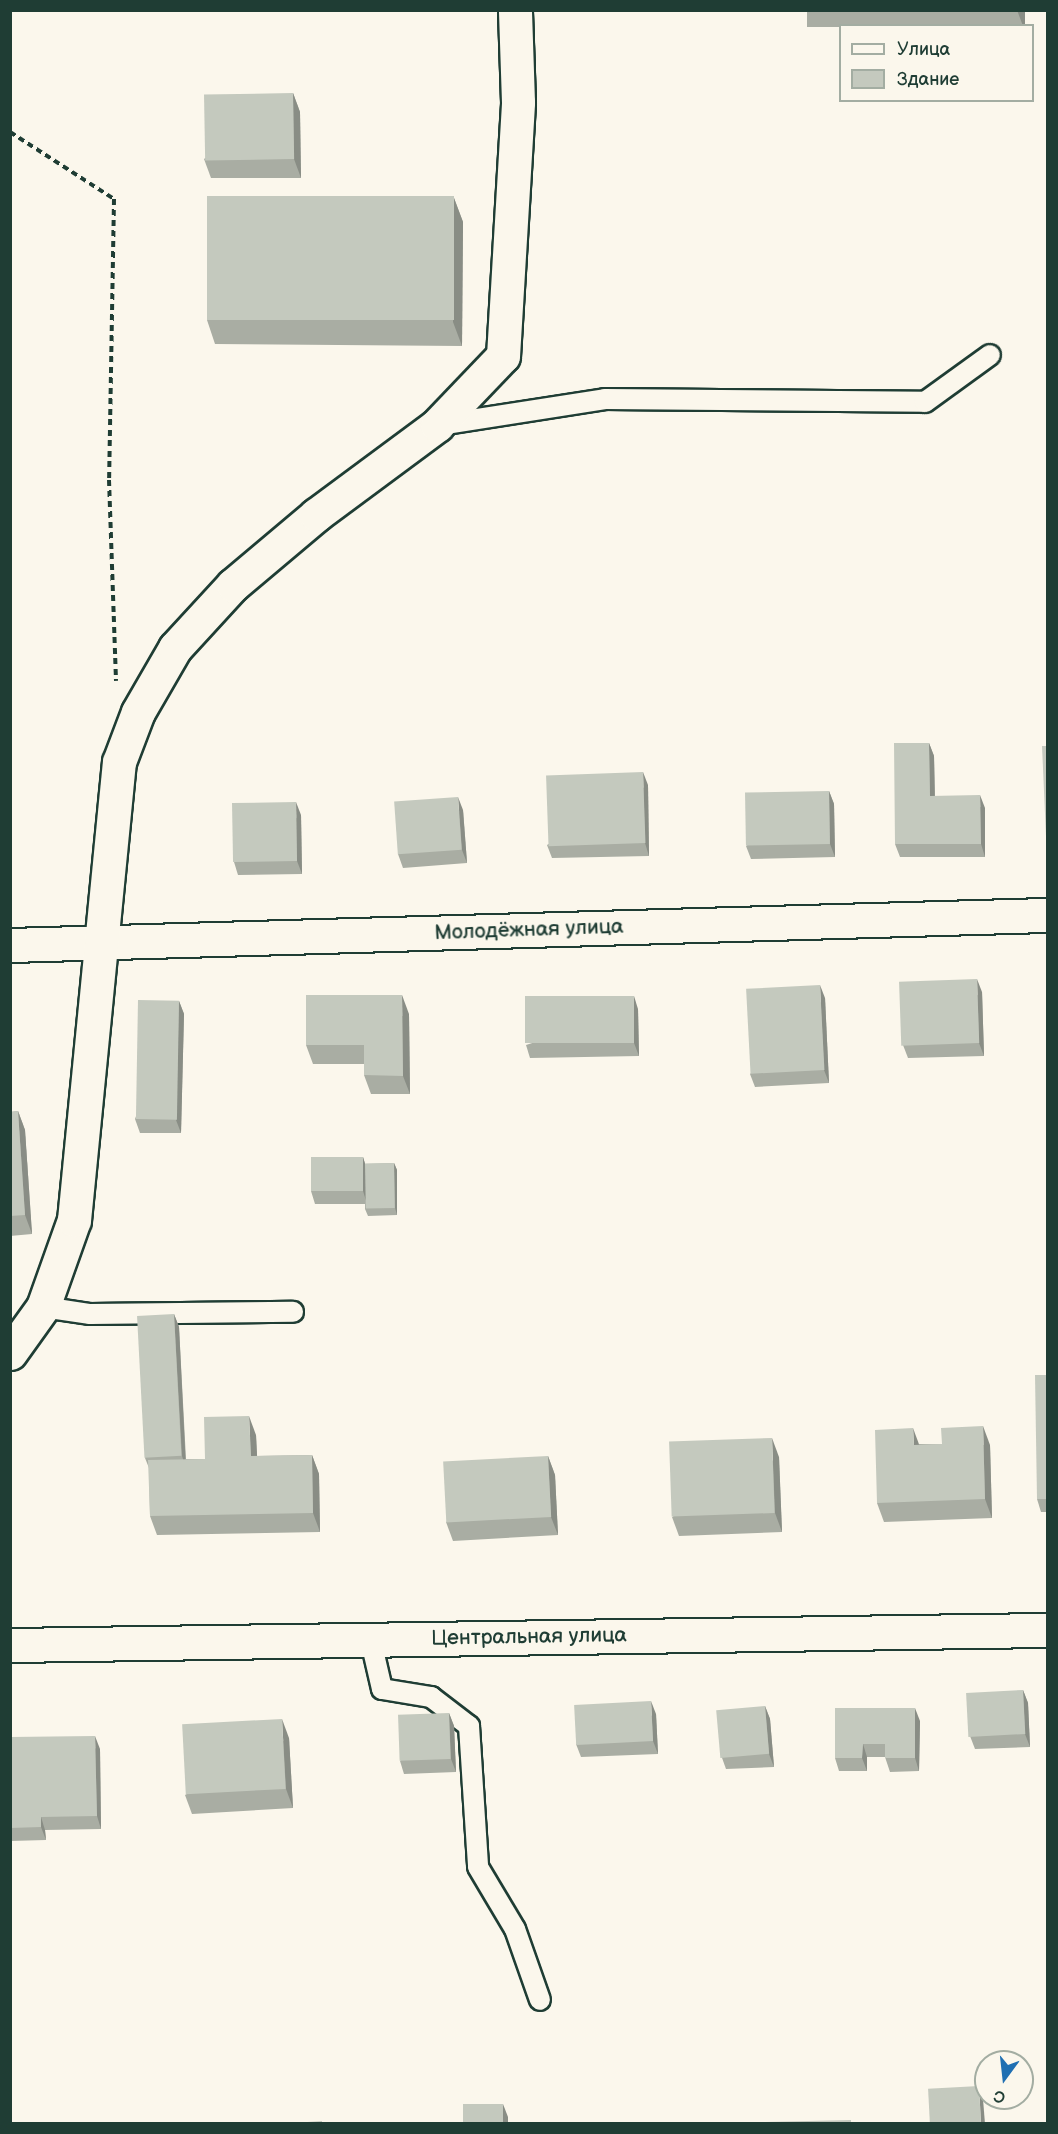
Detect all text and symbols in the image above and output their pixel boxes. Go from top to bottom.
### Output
legend [839,24,1034,102]
text: Улица [897,39,950,60]
text: Здание [897,69,959,90]
street label: Молодёжная улица [434,914,624,946]
street label: Центральная улица [431,1623,627,1651]
north arrow [974,2050,1034,2110]
text: С [992,2085,1008,2107]

